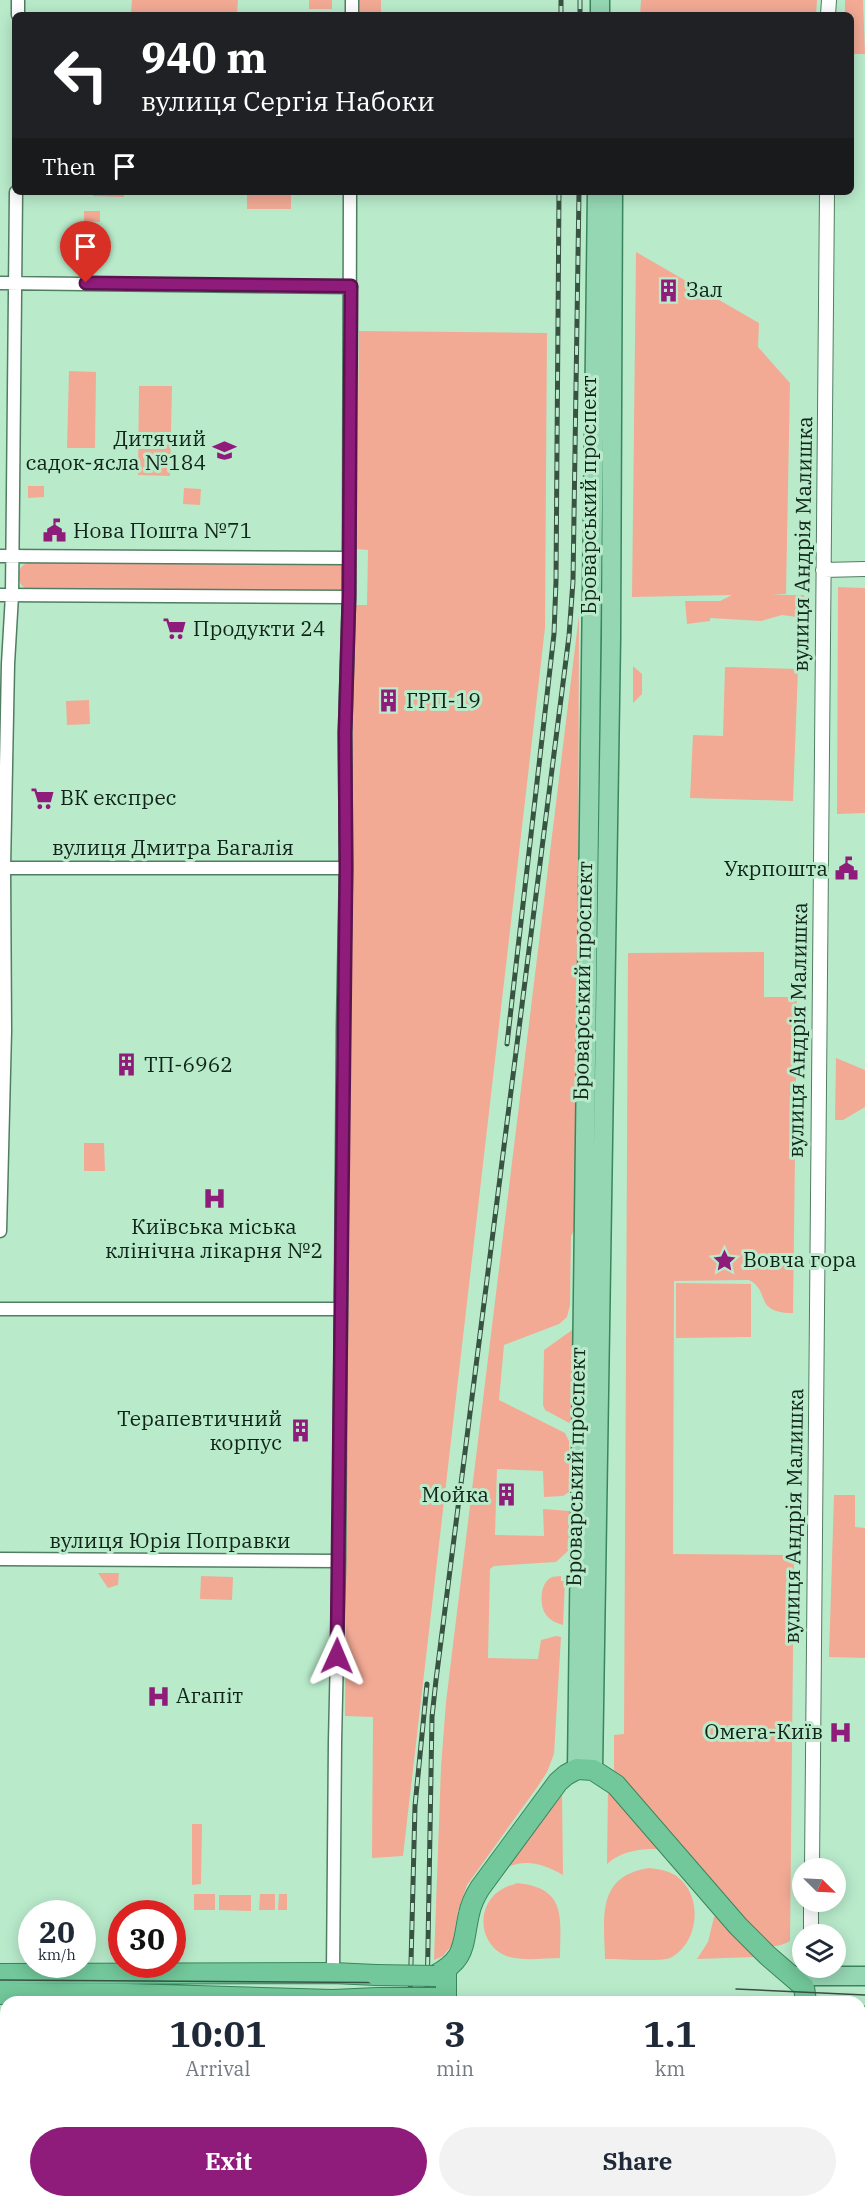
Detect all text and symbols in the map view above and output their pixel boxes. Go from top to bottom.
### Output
text: 940 m [141,30,267,85]
icon: left [42,36,120,114]
text: вулиця Сергія Набоки [141,83,435,118]
icon: arrive [108,150,141,183]
text: Then [42,152,96,181]
pin [60,221,111,283]
icon: arrive [69,230,102,263]
place label: Зал [686,275,723,303]
building icon: Зал [655,277,681,303]
street label: Броварський проспект [574,375,602,615]
street label: вулиця Андрія Малишка [786,416,818,672]
place label: Дитячий садок-ясла №184 [26,424,206,476]
school or university icon: Дитячий садок-ясла №184 [211,438,237,464]
place label: Нова Пошта №71 [73,516,252,544]
public building icon: Нова Пошта №71 [42,518,68,544]
place label: Продукти 24 [193,614,325,642]
supermarket icon: Продукти 24 [162,616,188,642]
place label: ГРП-19 [406,686,481,714]
building icon: ГРП-19 [375,688,401,714]
place label: ВК експрес [60,783,177,811]
supermarket icon: ВК експрес [29,785,55,811]
street label: вулиця Дмитра Багалія [52,833,294,861]
place label: Укрпошта [724,854,828,882]
public building icon: Укрпошта [833,856,859,882]
street label: Броварський проспект [566,861,598,1101]
street label: вулиця Андрія Малишка [781,902,813,1158]
place label: ТП-6962 [144,1050,233,1078]
building icon: ТП-6962 [113,1052,139,1078]
hospital icon: Київська міська клінічна лікарня №2 [201,1186,227,1212]
place label: Київська міська клінічна лікарня №2 [105,1212,323,1264]
place label: Вовча гора [743,1245,857,1273]
place icon: Вовча гора [712,1247,738,1273]
street label: Броварський проспект [559,1347,591,1587]
street label: вулиця Андрія Малишка [777,1388,809,1644]
place label: Терапевтичний корпус [117,1404,282,1456]
building icon: Терапевтичний корпус [287,1418,313,1444]
place label: Мойка [421,1480,489,1508]
building icon: Мойка [494,1482,520,1508]
street label: вулиця Юрія Поправки [49,1526,291,1554]
position arrow [305,1624,369,1688]
place label: Агапіт [176,1681,243,1709]
hospital icon: Агапіт [145,1683,171,1709]
place label: Омега-Київ [704,1717,823,1745]
hospital icon: Омега-Київ [828,1719,854,1745]
north arrow [792,1858,846,1912]
map controls [792,1858,846,1978]
speed limit sign: 30 [108,1900,186,1978]
text: 20 [39,1912,75,1951]
button: layers [792,1924,846,1978]
text: km/h [38,1945,76,1964]
text: 10:01 [169,2010,267,2057]
text: 3 [444,2010,466,2057]
text: 1.1 [643,2010,697,2057]
text: Arrival [185,2055,251,2082]
text: min [436,2055,474,2082]
text: km [655,2055,685,2082]
button: Exit [30,2127,427,2196]
button: Share [439,2127,836,2196]

